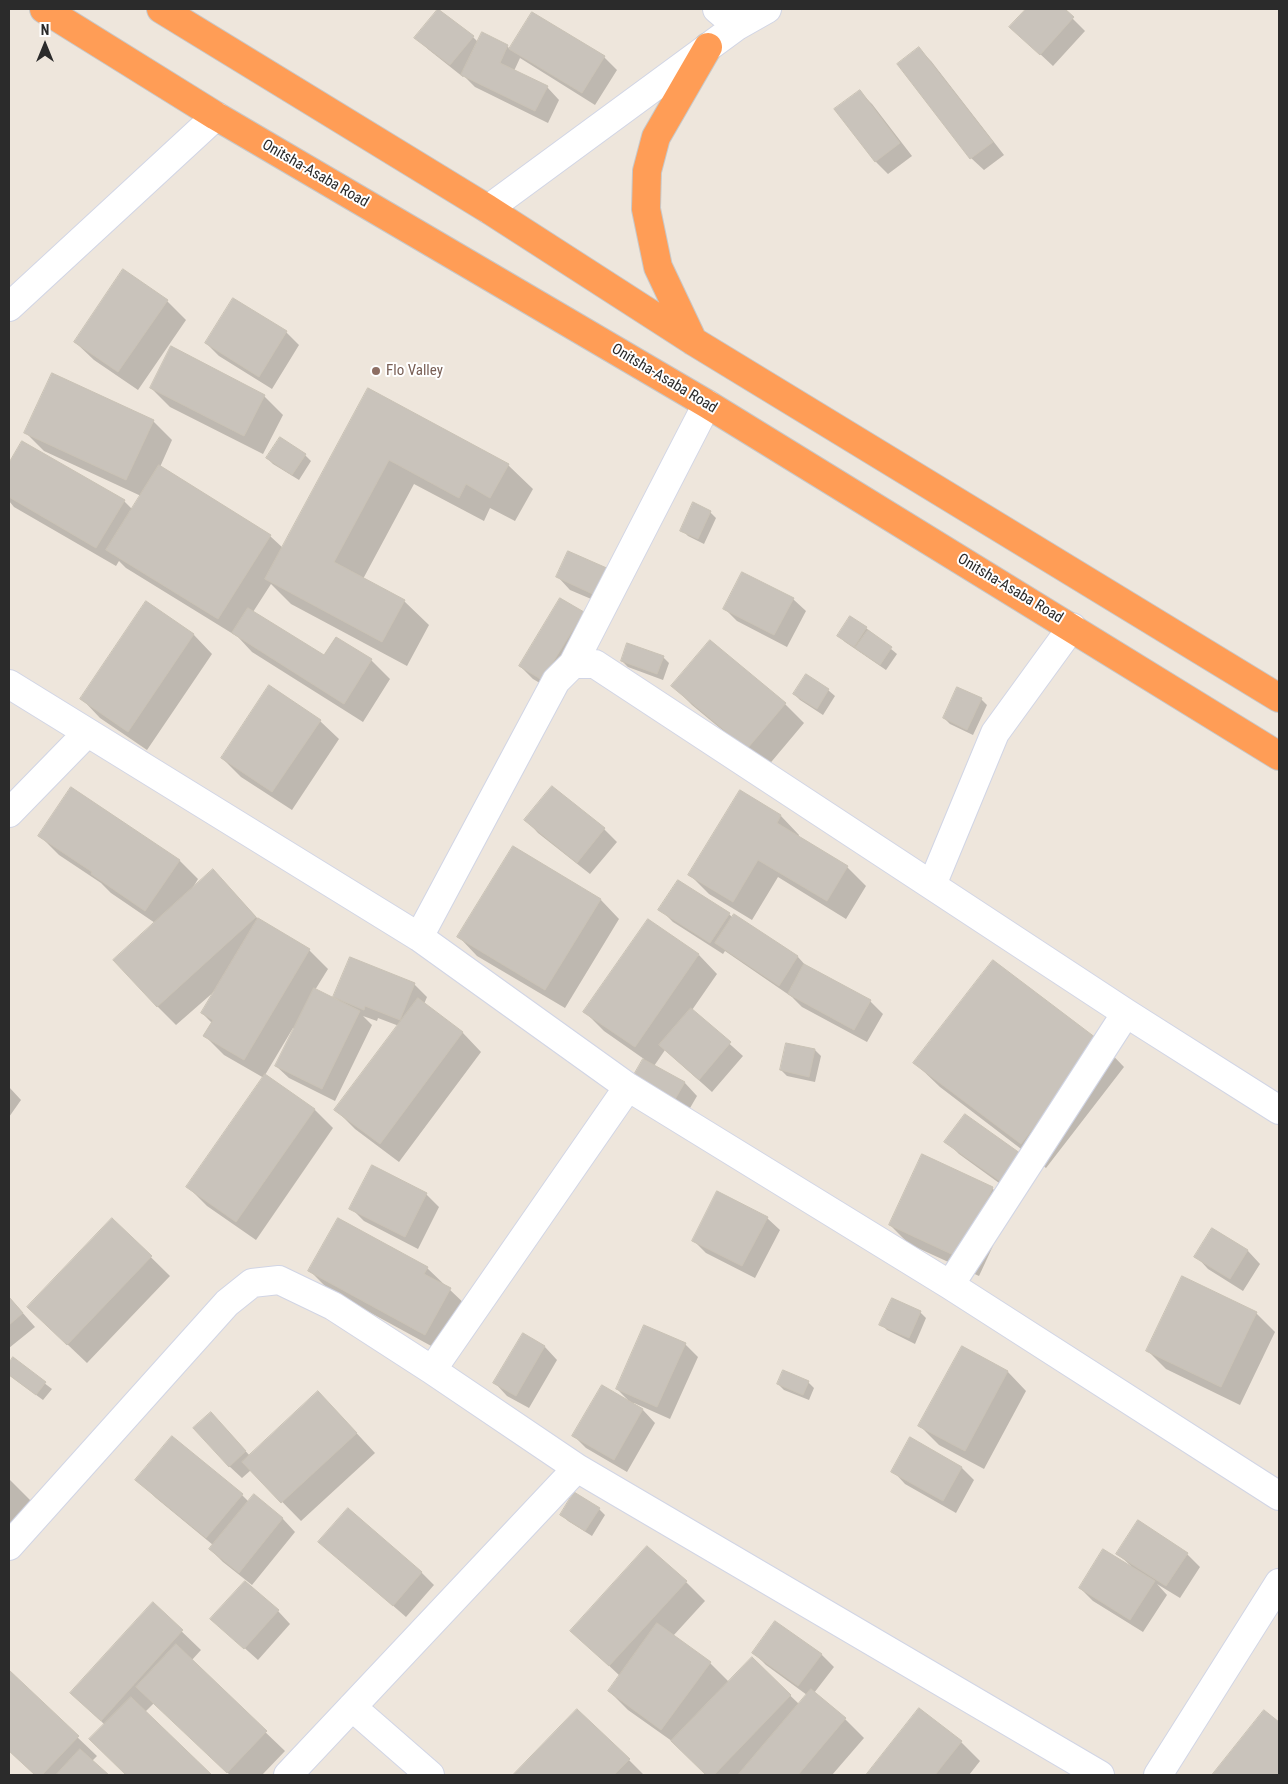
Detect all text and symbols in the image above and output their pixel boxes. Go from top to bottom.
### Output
north arrow [20,20,70,70]
text: N [41,22,49,38]
street label: Onitsha-Asaba Road [259,136,371,212]
street label: Onitsha-Asaba Road [608,340,720,418]
place label: Flo Valley [386,362,443,380]
marker: Flo Valley [370,365,382,377]
street label: Onitsha-Asaba Road [954,550,1066,628]

